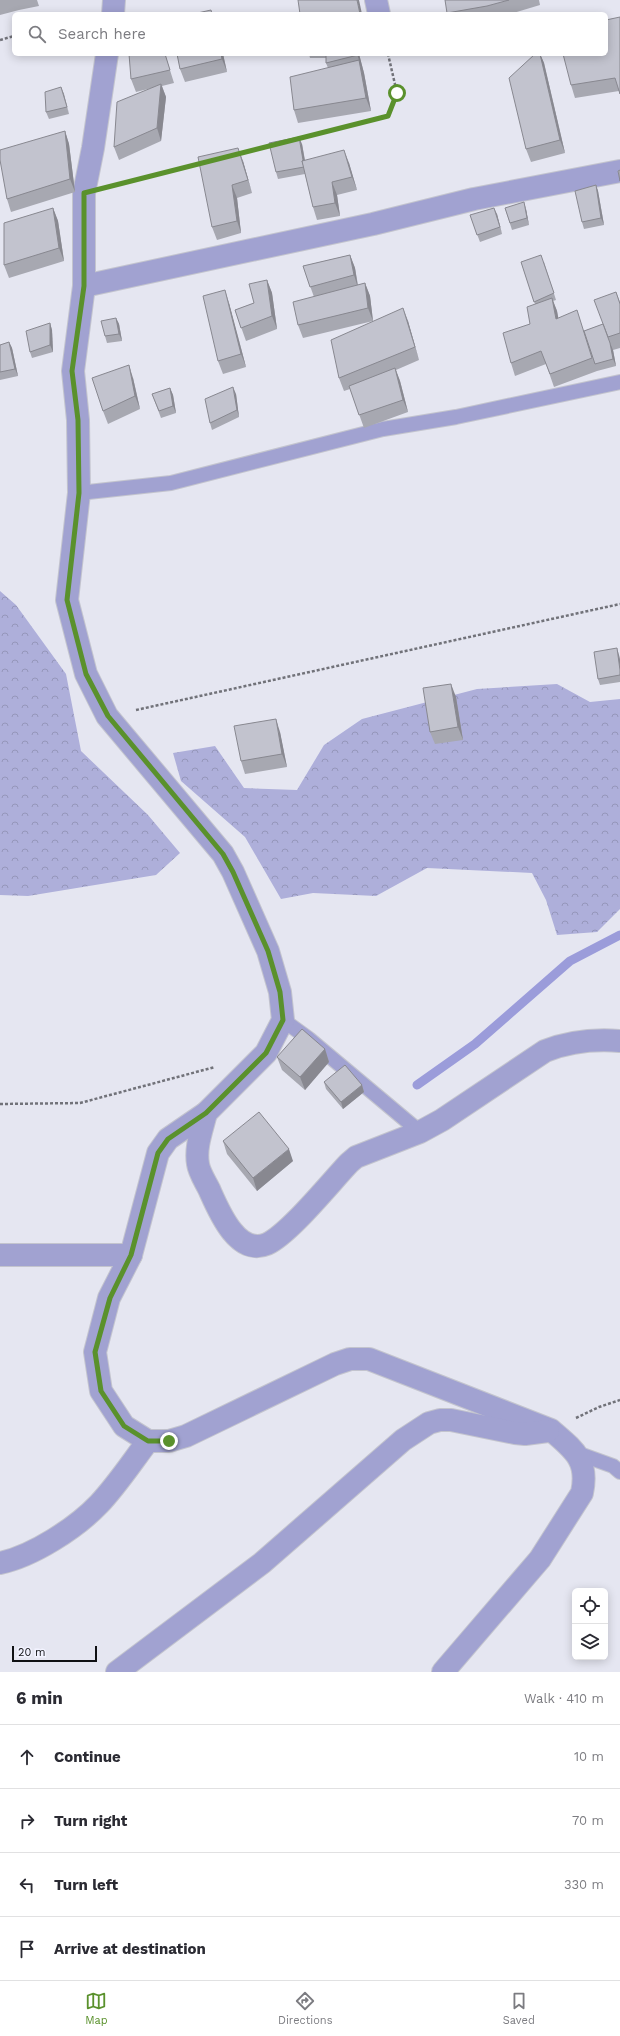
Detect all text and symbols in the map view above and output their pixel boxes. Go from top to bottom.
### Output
search box [12,12,608,56]
icon: search [26,23,48,45]
text: Search here [58,25,146,43]
route start [388,84,406,102]
route end [160,1432,178,1450]
map controls [572,1588,608,1660]
button: locate [572,1588,608,1624]
button: layers [572,1624,608,1660]
scale bar [12,1644,97,1663]
text: 20 m [18,1646,46,1659]
text: 6 min [16,1688,63,1708]
text: Walk · 410 m [524,1691,604,1706]
icon: ahead [16,1746,38,1768]
text: Continue [54,1748,121,1766]
text: 10 m [574,1749,604,1764]
icon: right [16,1810,38,1832]
text: Turn right [54,1812,127,1830]
text: 70 m [572,1813,604,1828]
icon: left [16,1874,38,1896]
text: Turn left [54,1876,118,1894]
text: 330 m [564,1877,604,1892]
icon: arrive [16,1938,38,1960]
text: Arrive at destination [54,1940,206,1958]
tab: Map [85,1990,108,2027]
tab: Directions [278,1990,332,2027]
tab: Saved [503,1990,535,2027]

